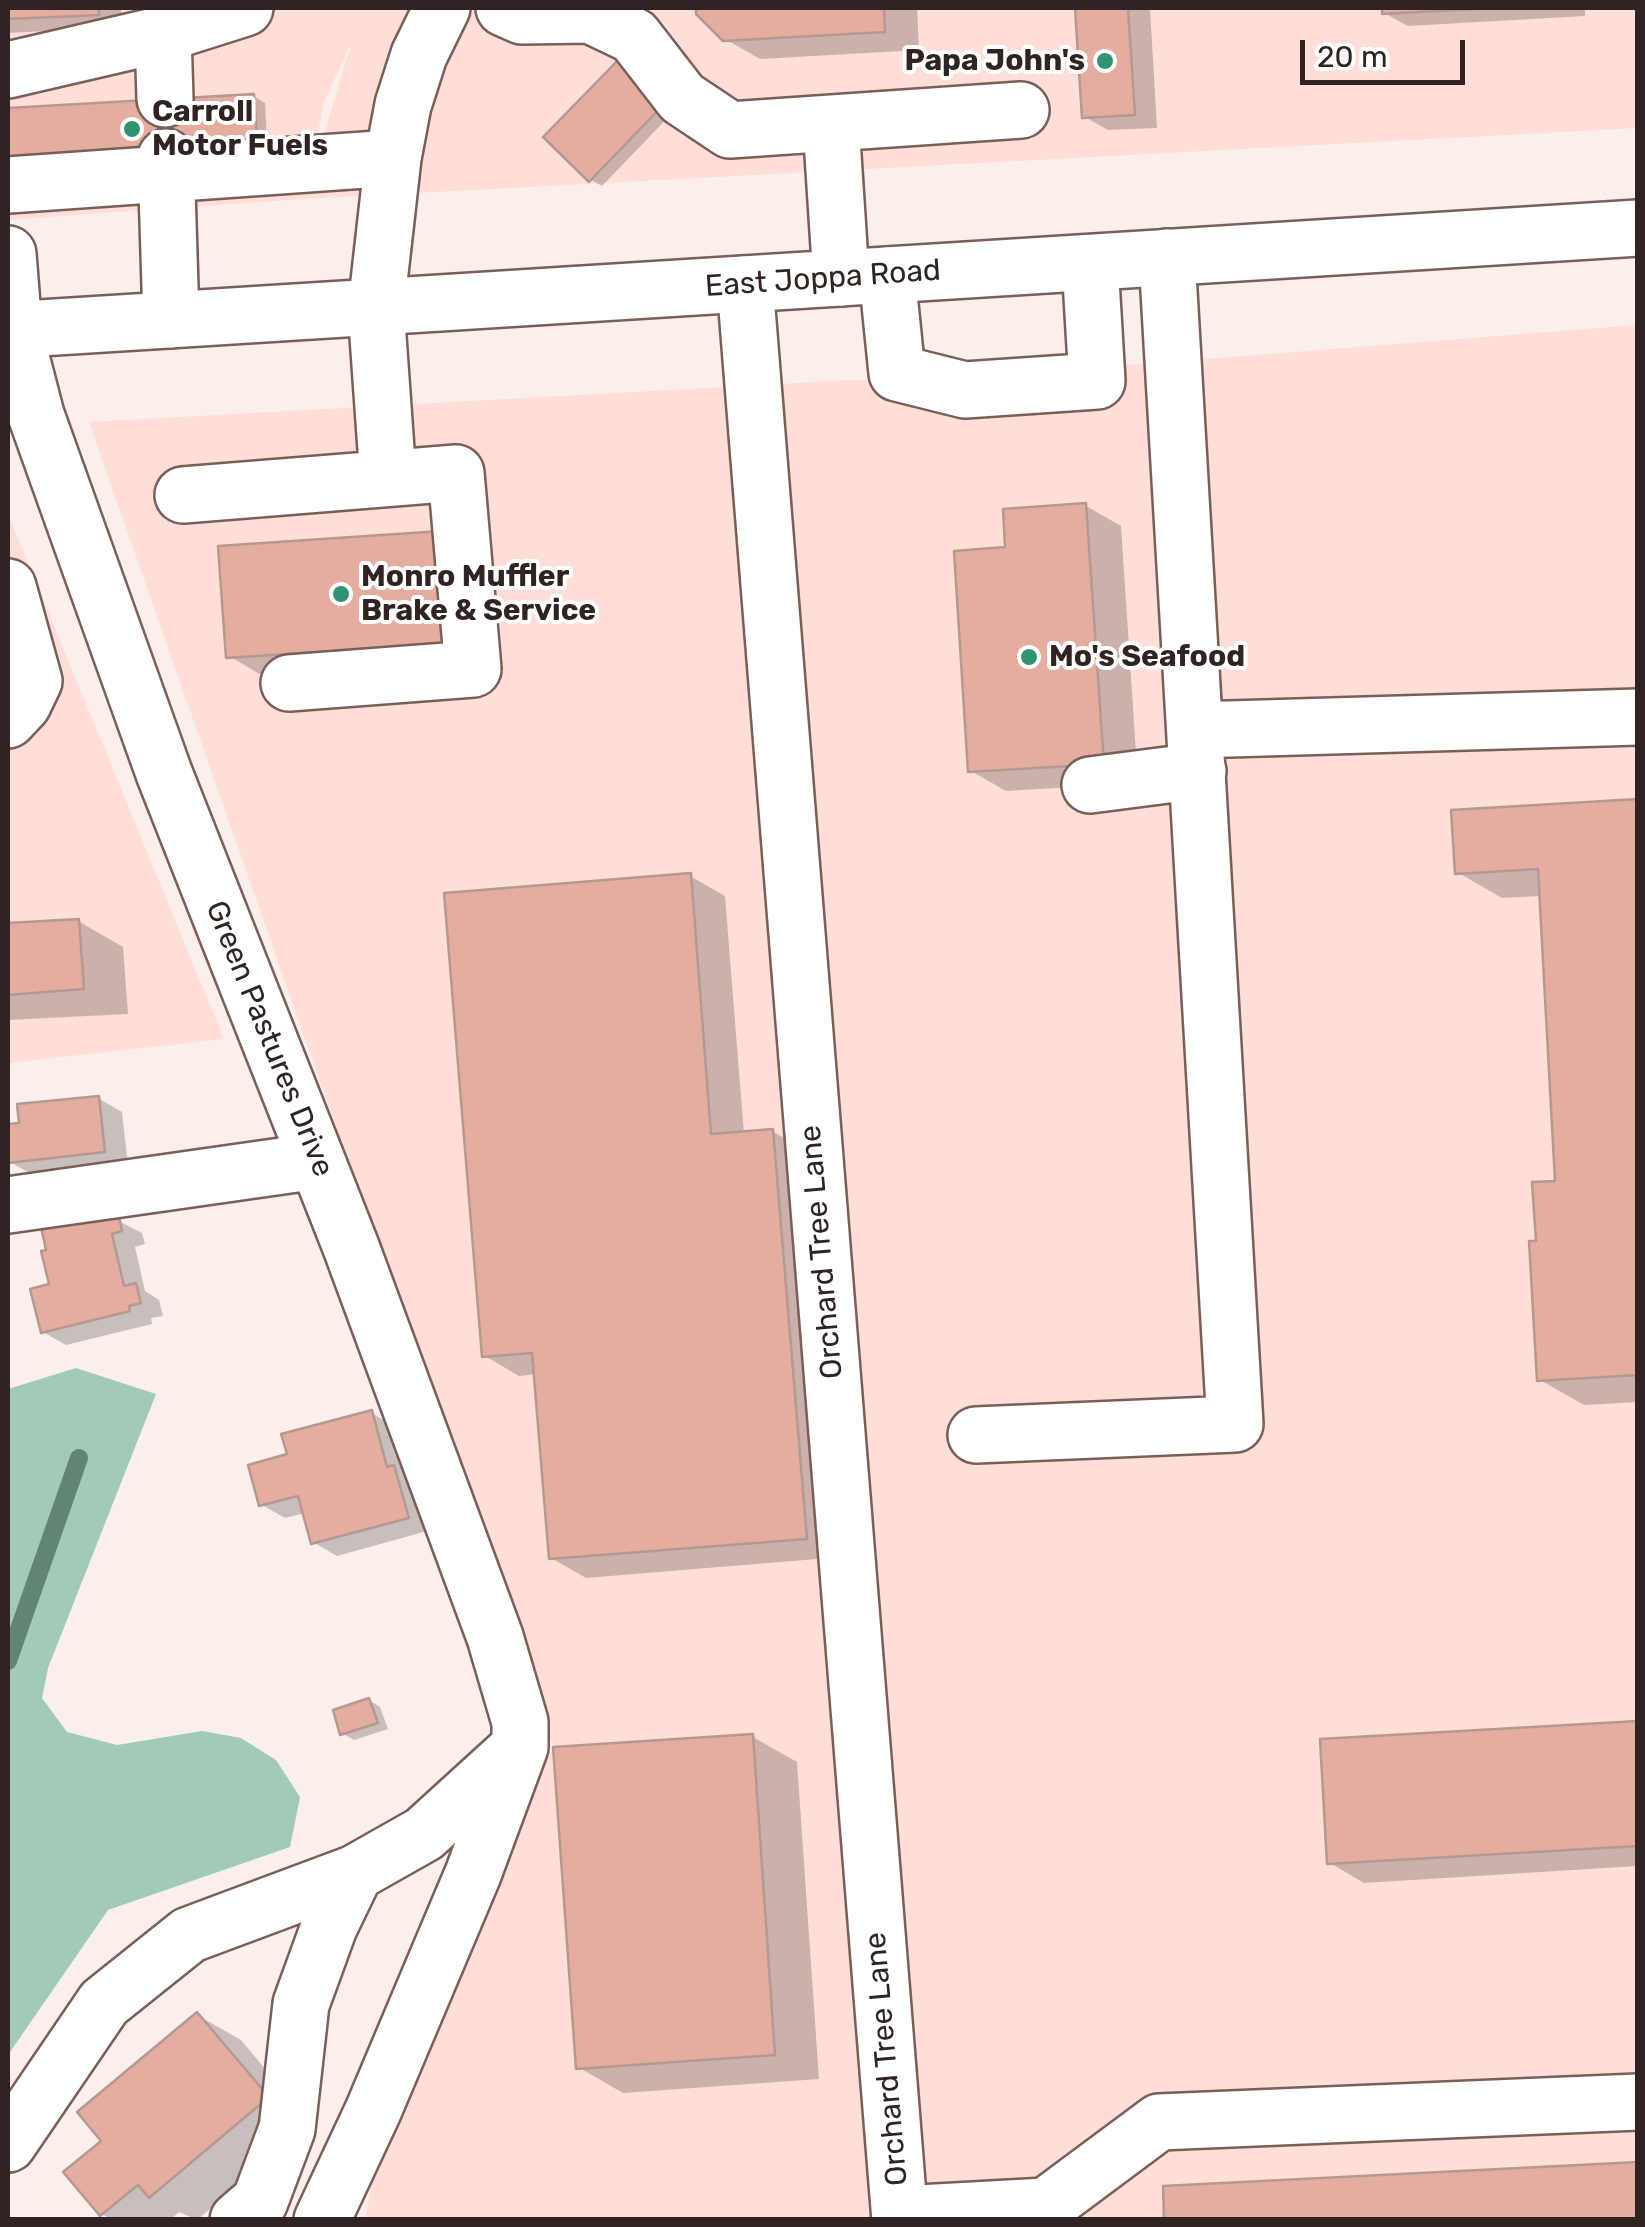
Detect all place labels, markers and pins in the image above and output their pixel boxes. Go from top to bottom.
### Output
place label: Papa John's [904,43,1085,79]
marker: Papa John's [1094,50,1116,72]
place label: Carroll Motor Fuels [152,94,328,164]
marker: Carroll Motor Fuels [121,118,143,140]
place label: Monro Muffler Brake & Service [361,559,596,630]
marker: Monro Muffler Brake & Service [330,583,352,605]
place label: Mo's Seafood [1049,639,1245,675]
marker: Mo's Seafood [1018,646,1040,668]

